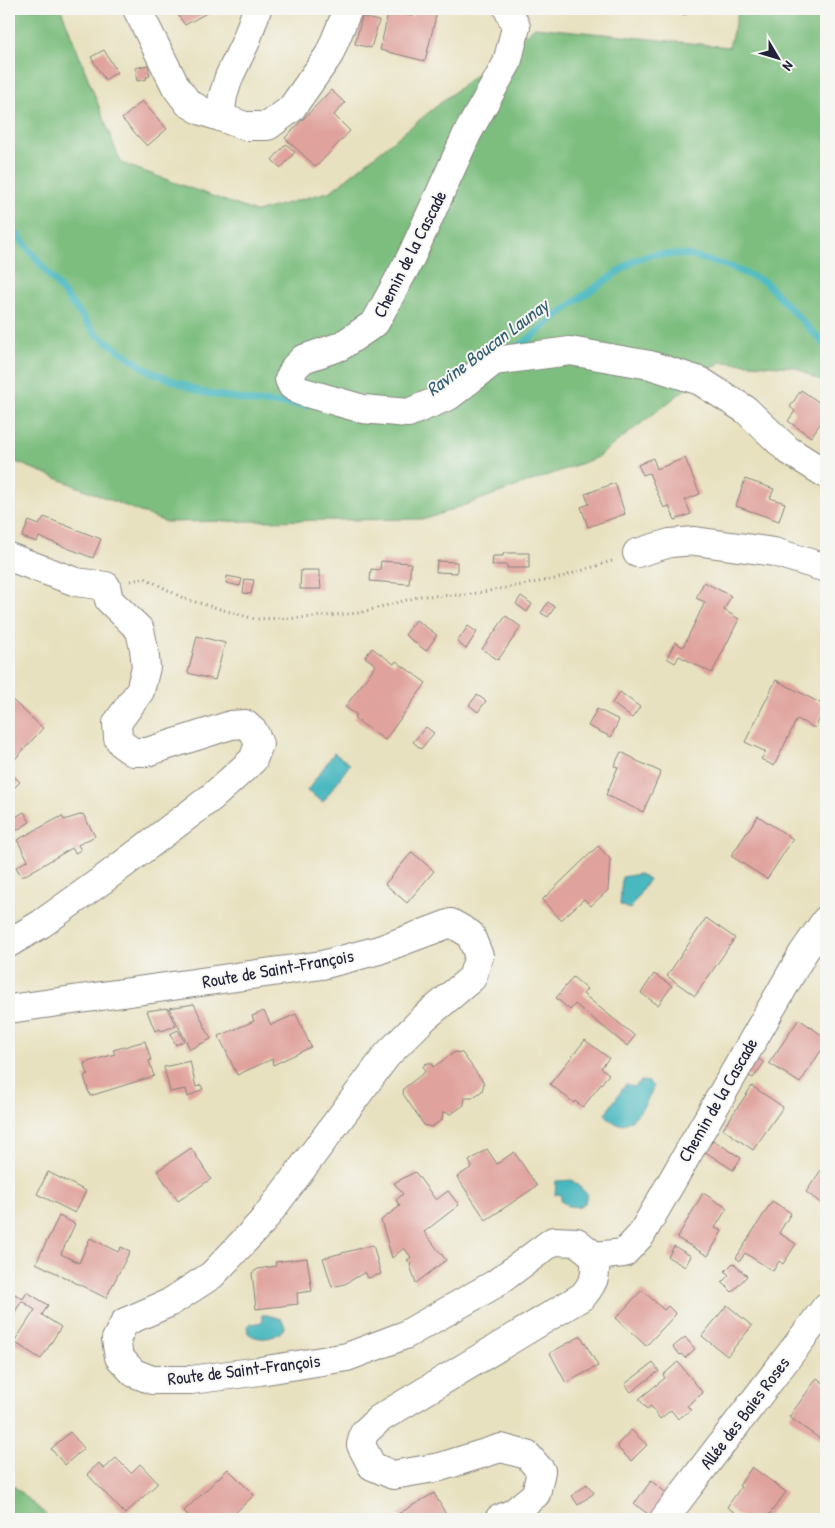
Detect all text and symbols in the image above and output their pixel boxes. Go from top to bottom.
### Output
north arrow [752,32,802,82]
text: N [779,58,798,76]
street label: Chemin de la Cascade [367,186,452,322]
water label: Ravine Boucan Launay [420,291,555,402]
street label: Route de Saint-François [200,943,356,994]
street label: Chemin de la Cascade [672,1033,763,1166]
street label: Route de Saint-François [166,1348,322,1391]
street label: Allée des Baies Roses [694,1351,795,1474]

